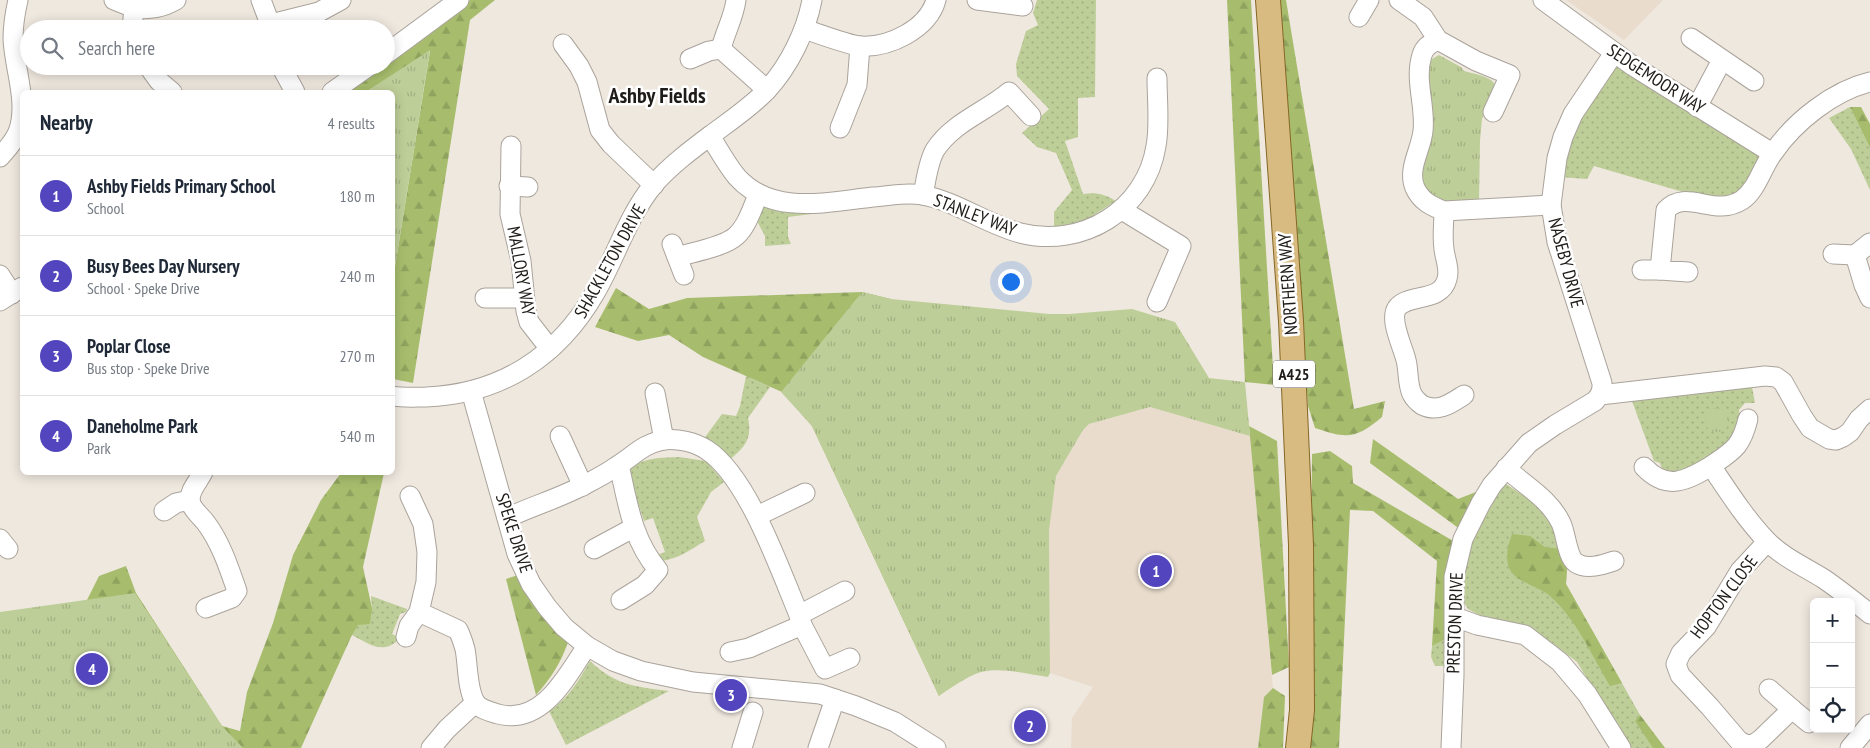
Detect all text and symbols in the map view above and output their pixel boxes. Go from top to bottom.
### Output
search box [20,20,395,75]
icon: search [38,34,66,62]
text: Search here [78,36,155,60]
street label: SEDGEMOOR WAY [1603,38,1710,119]
district label: Ashby Fields [607,81,706,109]
text: Nearby [40,109,93,136]
text: 4 results [328,113,375,133]
text: Ashby Fields Primary School [87,174,275,198]
text: 1 [52,186,60,206]
text: 180 m [340,186,375,206]
street label: STANLEY WAY [931,188,1021,241]
text: School [87,198,124,218]
street label: SHACKLETON DRIVE [569,200,650,322]
street label: NASEBY DRIVE [1543,215,1590,310]
street label: MALLORY WAY [502,224,541,318]
street label: NORTHERN WAY [1272,232,1303,336]
text: Busy Bees Day Nursery [87,254,240,278]
text: 2 [52,266,60,286]
text: 240 m [340,266,375,286]
your location [998,269,1024,295]
text: School · Speke Drive [87,278,200,298]
text: Poplar Close [87,334,171,358]
text: 3 [52,346,60,366]
text: 270 m [340,346,375,366]
text: Bus stop · Speke Drive [87,358,210,378]
road number: A425 [1273,360,1315,388]
text: Daneholme Park [87,414,198,438]
text: 4 [52,426,60,446]
text: 540 m [340,426,375,446]
text: Park [87,438,111,458]
street label: SPEKE DRIVE [491,490,538,576]
street label: HOPTON CLOSE [1685,551,1762,643]
pin: 1 [1140,552,1172,590]
street label: PRESTON DRIVE [1441,572,1468,674]
map controls [1810,598,1855,733]
button: + [1810,598,1855,643]
button: − [1810,643,1855,688]
pin: 4 [76,650,108,688]
pin: 3 [715,676,747,714]
button: locate [1810,688,1855,733]
pin: 2 [1014,707,1046,745]

